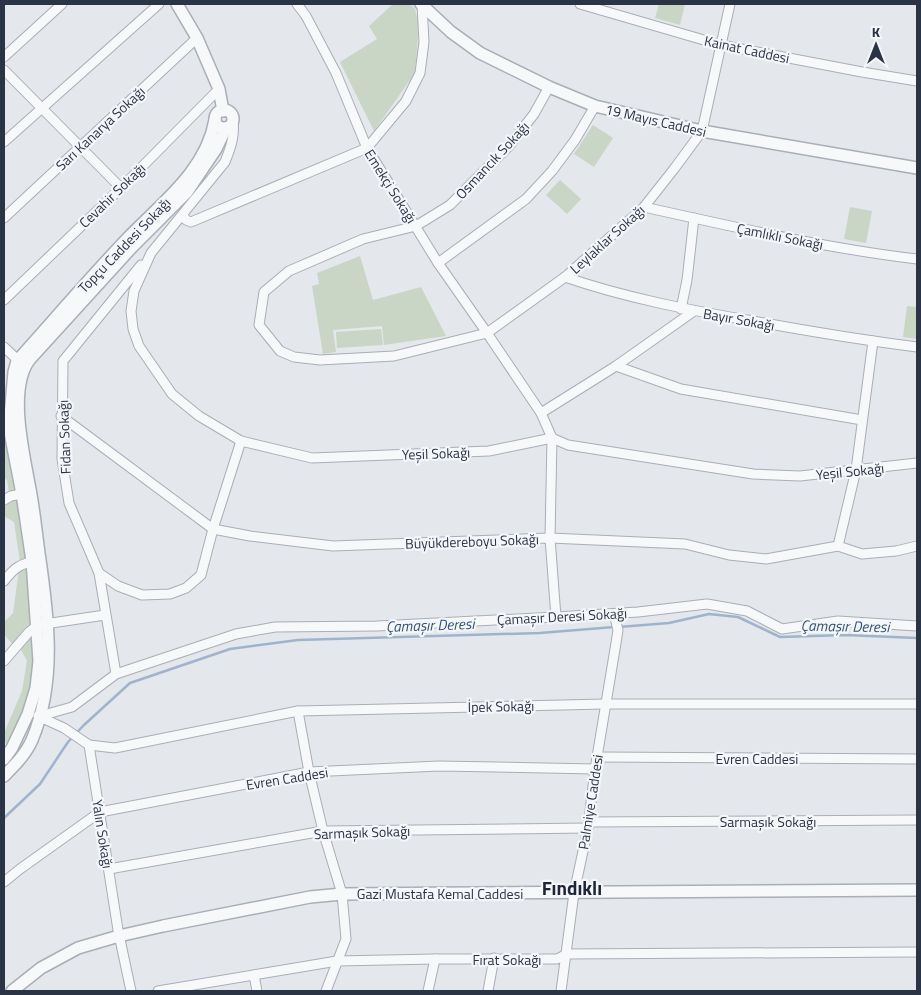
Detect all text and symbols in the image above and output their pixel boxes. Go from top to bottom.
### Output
north arrow [851,20,901,70]
text: K [872,21,881,42]
street label: Kainat Caddesi [702,30,792,68]
street label: Sarı Kanarya Sokağı [51,81,149,175]
street label: 19 Mayıs Caddesi [603,98,709,142]
street label: Osmancık Sokağı [450,116,534,204]
street label: Emekçi Sokağı [360,145,422,227]
street label: Cevahir Sokağı [74,158,150,232]
street label: Topçu Caddesi Sokağı [73,193,175,297]
street label: Leylaklar Sokağı [565,200,649,278]
street label: Çamlıklı Sokağı [735,217,825,255]
street label: Bayır Sokağı [702,302,776,336]
street label: Fidan Sokağı [52,399,76,475]
street label: Yeşil Sokağı [401,441,471,465]
street label: Yeşil Sokağı [815,457,885,485]
street label: Büyükdereboyu Sokağı [405,528,539,554]
street label: Çamaşır Deresi Sokağı [496,602,628,630]
water label: Çamaşır Deresi [385,612,477,638]
water label: Çamaşır Deresi [800,614,891,638]
street label: İpek Sokağı [468,695,534,717]
street label: Evren Caddesi [716,748,798,769]
street label: Palmiye Caddesi [572,753,608,851]
street label: Evren Caddesi [244,761,330,795]
street label: Yalın Sokağı [87,798,119,870]
street label: Sarmaşık Sokağı [720,811,816,832]
street label: Sarmaşık Sokağı [313,820,411,844]
district label: Fındıklı [542,873,602,902]
street label: Gazi Mustafa Kemal Caddesi [357,883,523,904]
street label: Fırat Sokağı [473,949,541,970]

